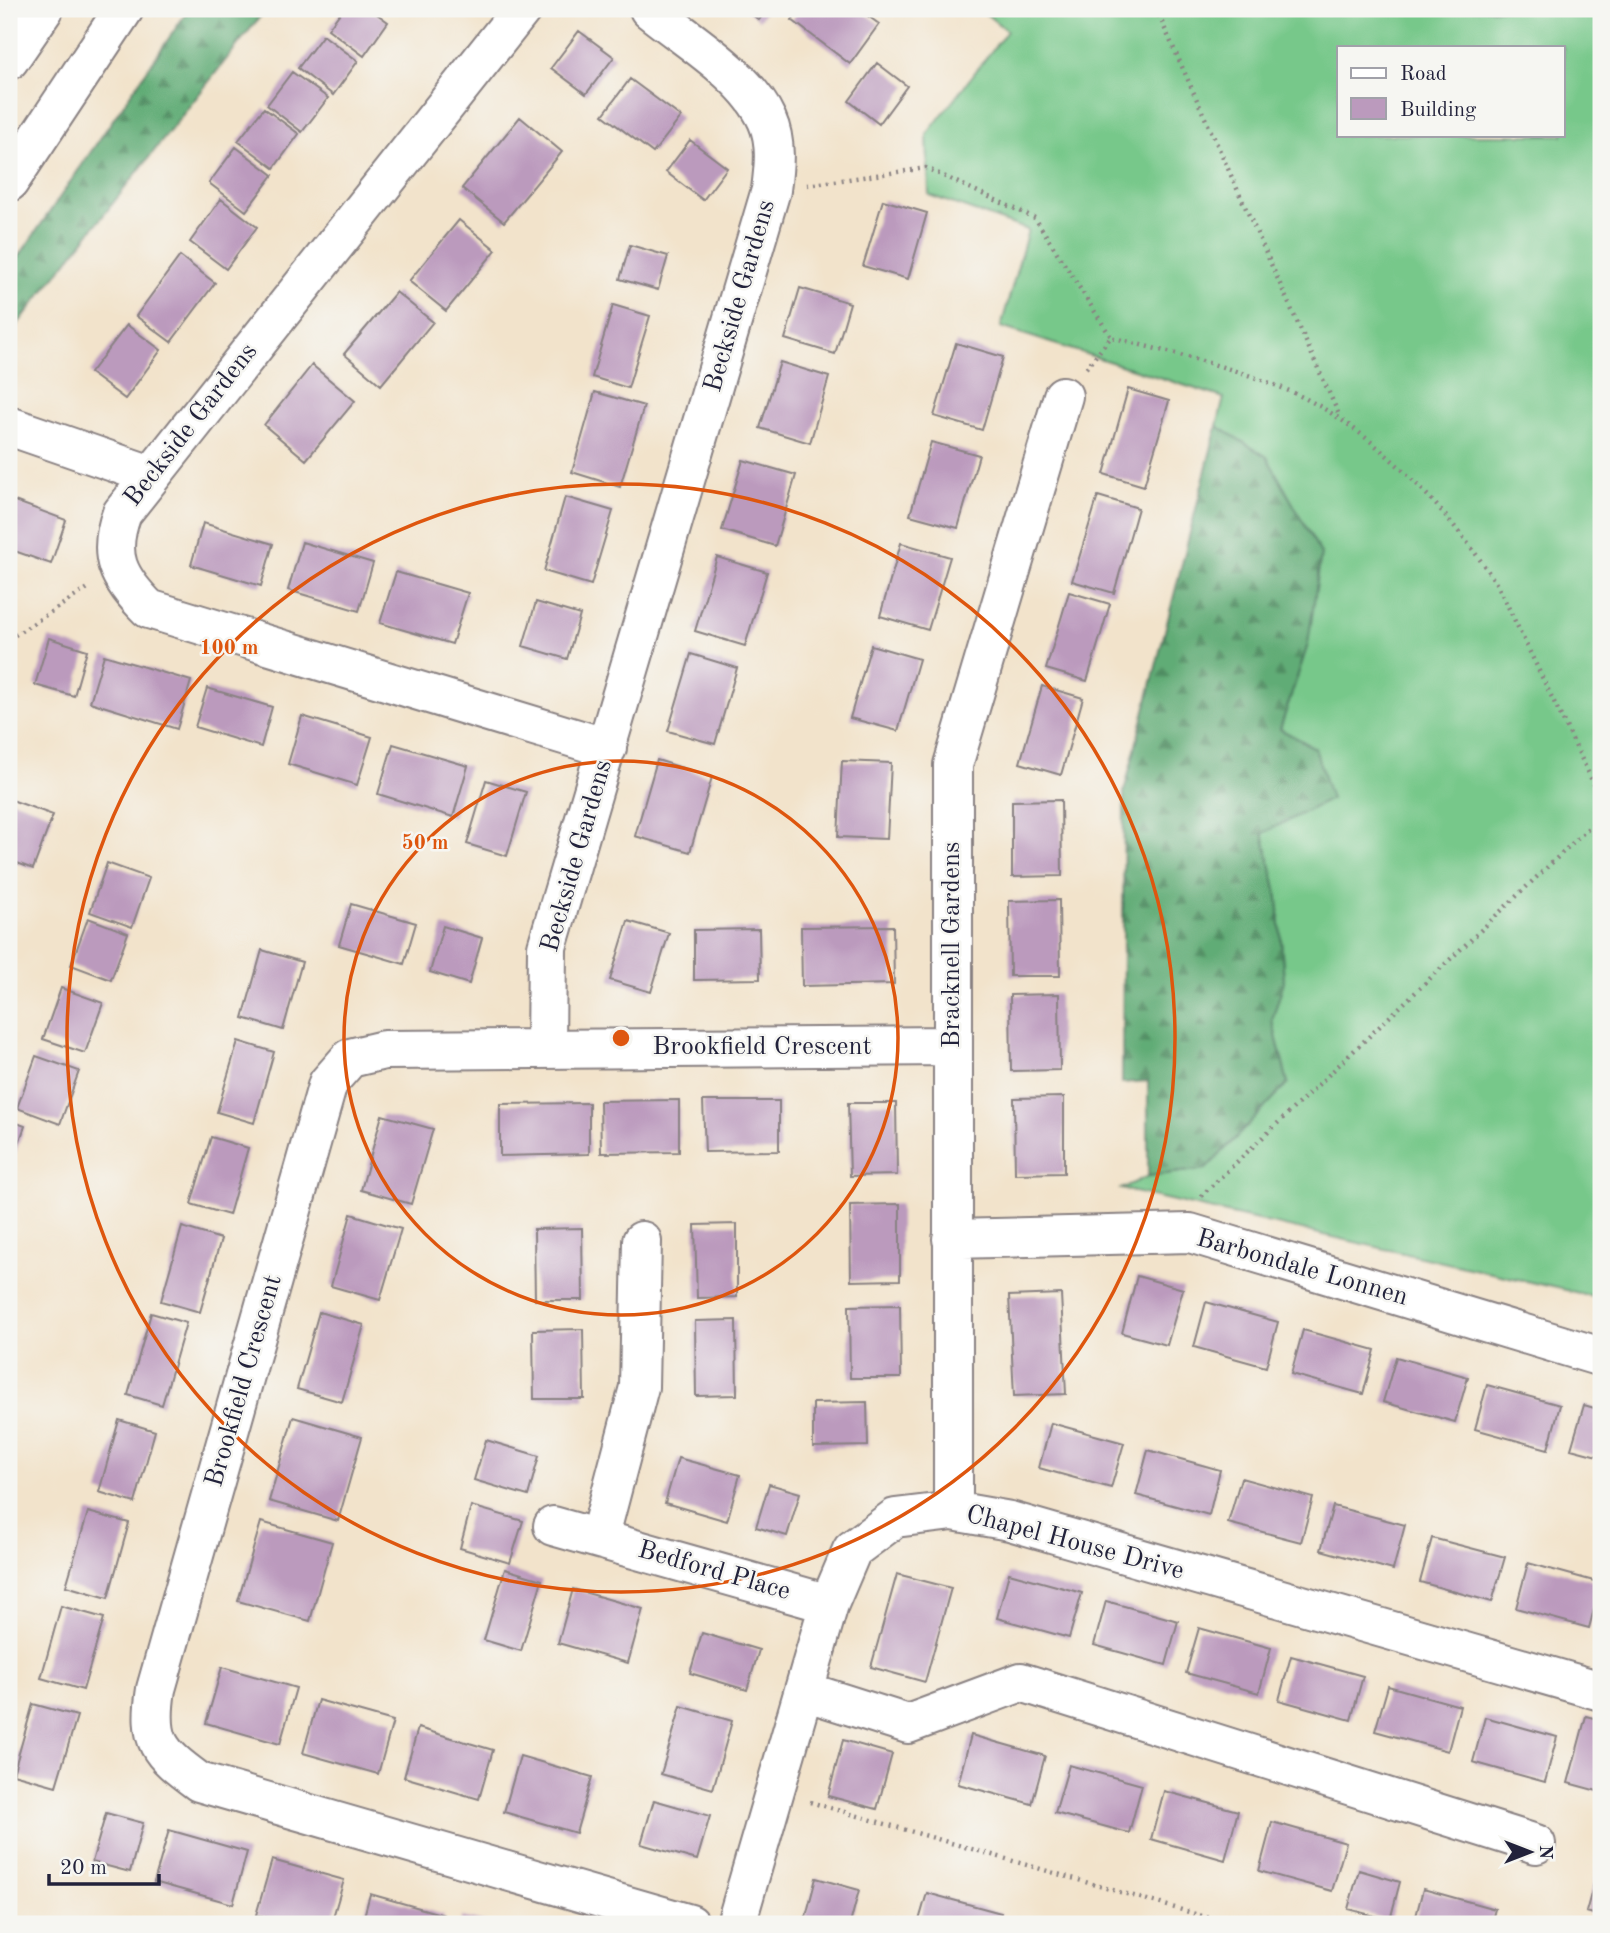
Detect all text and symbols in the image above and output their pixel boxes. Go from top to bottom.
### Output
legend [1337,46,1564,136]
text: Road [1400,64,1447,85]
text: Building [1400,100,1477,121]
street label: Beckside Gardens [700,197,780,395]
street label: Beckside Gardens [120,339,262,511]
text: 100 m [199,638,259,659]
street label: Beckside Gardens [537,757,617,955]
text: 50 m [401,833,449,854]
street label: Bracknell Gardens [939,842,965,1048]
centre of rings [609,1026,633,1050]
street label: Brookfield Crescent [652,1034,872,1060]
street label: Barbondale Lonnen [1193,1225,1411,1311]
street label: Brookfield Crescent [201,1272,287,1490]
street label: Chapel House Drive [963,1501,1187,1585]
street label: Bedford Place [635,1537,793,1605]
north arrow [1494,1818,1564,1888]
scale bar [49,1842,159,1886]
text: N [1535,1845,1554,1860]
text: 20 m [60,1858,107,1879]

